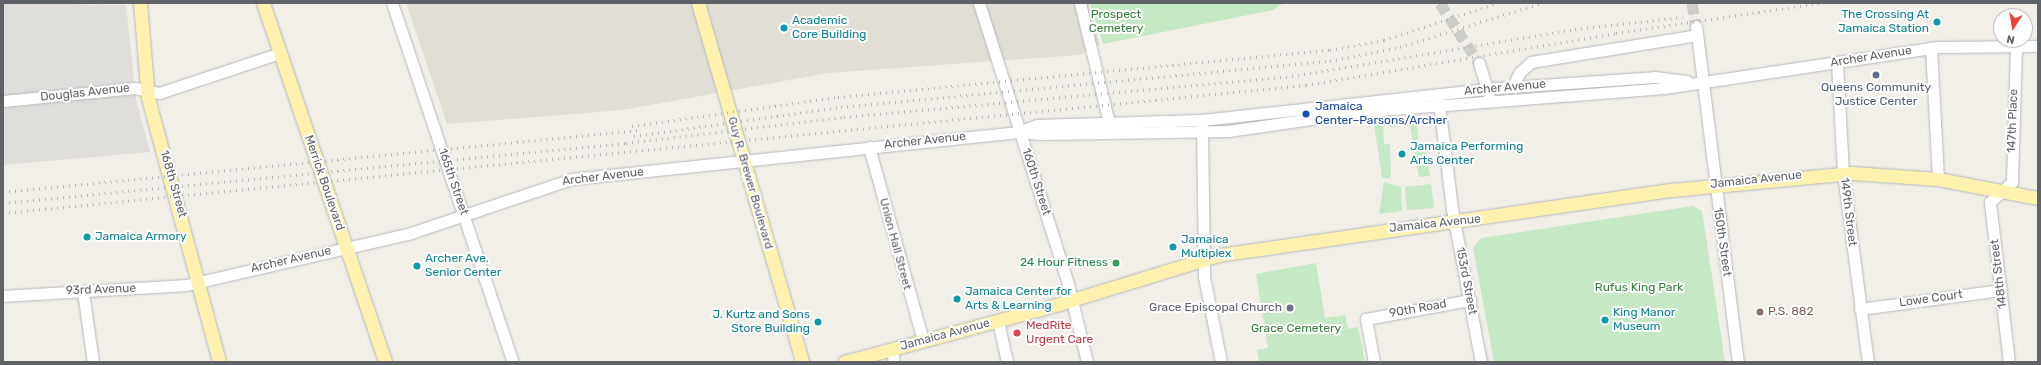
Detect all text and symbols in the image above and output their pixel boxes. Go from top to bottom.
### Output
park label: Prospect Cemetery [1089,8,1143,36]
place label: The Crossing At Jamaica Station [1838,8,1929,36]
north arrow [1993,8,2033,48]
place label: Academic Core Building [792,14,867,42]
marker: The Crossing At Jamaica Station [1932,17,1942,27]
marker: Academic Core Building [779,23,789,33]
text: N [2005,32,2016,46]
street label: Archer Avenue [1829,43,1913,71]
marker: Queens Community Justice Center [1871,70,1881,80]
street label: Archer Avenue [1463,77,1547,99]
street label: Douglas Avenue [39,81,131,105]
place label: Queens Community Justice Center [1821,81,1931,109]
street label: 147th Place [2005,89,2021,153]
place label: Jamaica Center–Parsons/Archer [1315,100,1447,128]
marker: Jamaica Center–Parsons/Archer [1300,108,1312,120]
street label: Guy R. Brewer Boulevard [724,115,776,251]
street label: Archer Avenue [883,130,967,152]
street label: Merrick Boulevard [301,133,347,233]
place label: Jamaica Performing Arts Center [1410,140,1523,168]
street label: 165th Street [435,147,471,217]
street label: 160th Street [1018,147,1054,217]
street label: 168th Street [156,149,190,219]
marker: Jamaica Performing Arts Center [1397,149,1407,159]
street label: Archer Avenue [561,165,645,189]
street label: Jamaica Avenue [1709,168,1803,192]
street label: 149th Street [1837,177,1859,247]
street label: Union Hall Street [876,197,914,291]
street label: 150th Street [1710,207,1734,277]
street label: Jamaica Avenue [1388,212,1482,236]
place label: Jamaica Armory [95,230,187,244]
marker: Jamaica Armory [82,232,92,242]
place label: Jamaica Multiplex [1181,233,1231,261]
street label: 148th Street [1988,238,2010,310]
marker: Jamaica Multiplex [1168,242,1178,252]
street label: Archer Avenue [249,244,333,276]
street label: 153rd Street [1452,246,1480,316]
place label: Archer Ave. Senior Center [425,252,502,280]
place label: 24 Hour Fitness [1020,256,1108,270]
marker: 24 Hour Fitness [1111,258,1121,268]
marker: Archer Ave. Senior Center [412,261,422,271]
park label: Rufus King Park [1595,281,1683,295]
street label: 93rd Avenue [65,282,137,298]
place label: Jamaica Center for Arts & Learning [965,285,1072,313]
street label: Lowe Court [1898,287,1964,311]
marker: Jamaica Center for Arts & Learning [952,294,962,304]
street label: 90th Road [1388,297,1448,321]
place label: Grace Episcopal Church [1149,301,1282,315]
marker: Grace Episcopal Church [1285,303,1295,313]
place label: P.S. 882 [1768,305,1814,319]
place label: King Manor Museum [1613,306,1675,334]
marker: P.S. 882 [1755,307,1765,317]
place label: J. Kurtz and Sons Store Building [712,308,810,336]
marker: King Manor Museum [1600,315,1610,325]
street label: Jamaica Avenue [898,316,992,354]
marker: J. Kurtz and Sons Store Building [813,317,823,327]
place label: MedRite Urgent Care [1026,319,1093,347]
park label: Grace Cemetery [1251,322,1341,336]
marker: MedRite Urgent Care [1011,327,1023,339]

